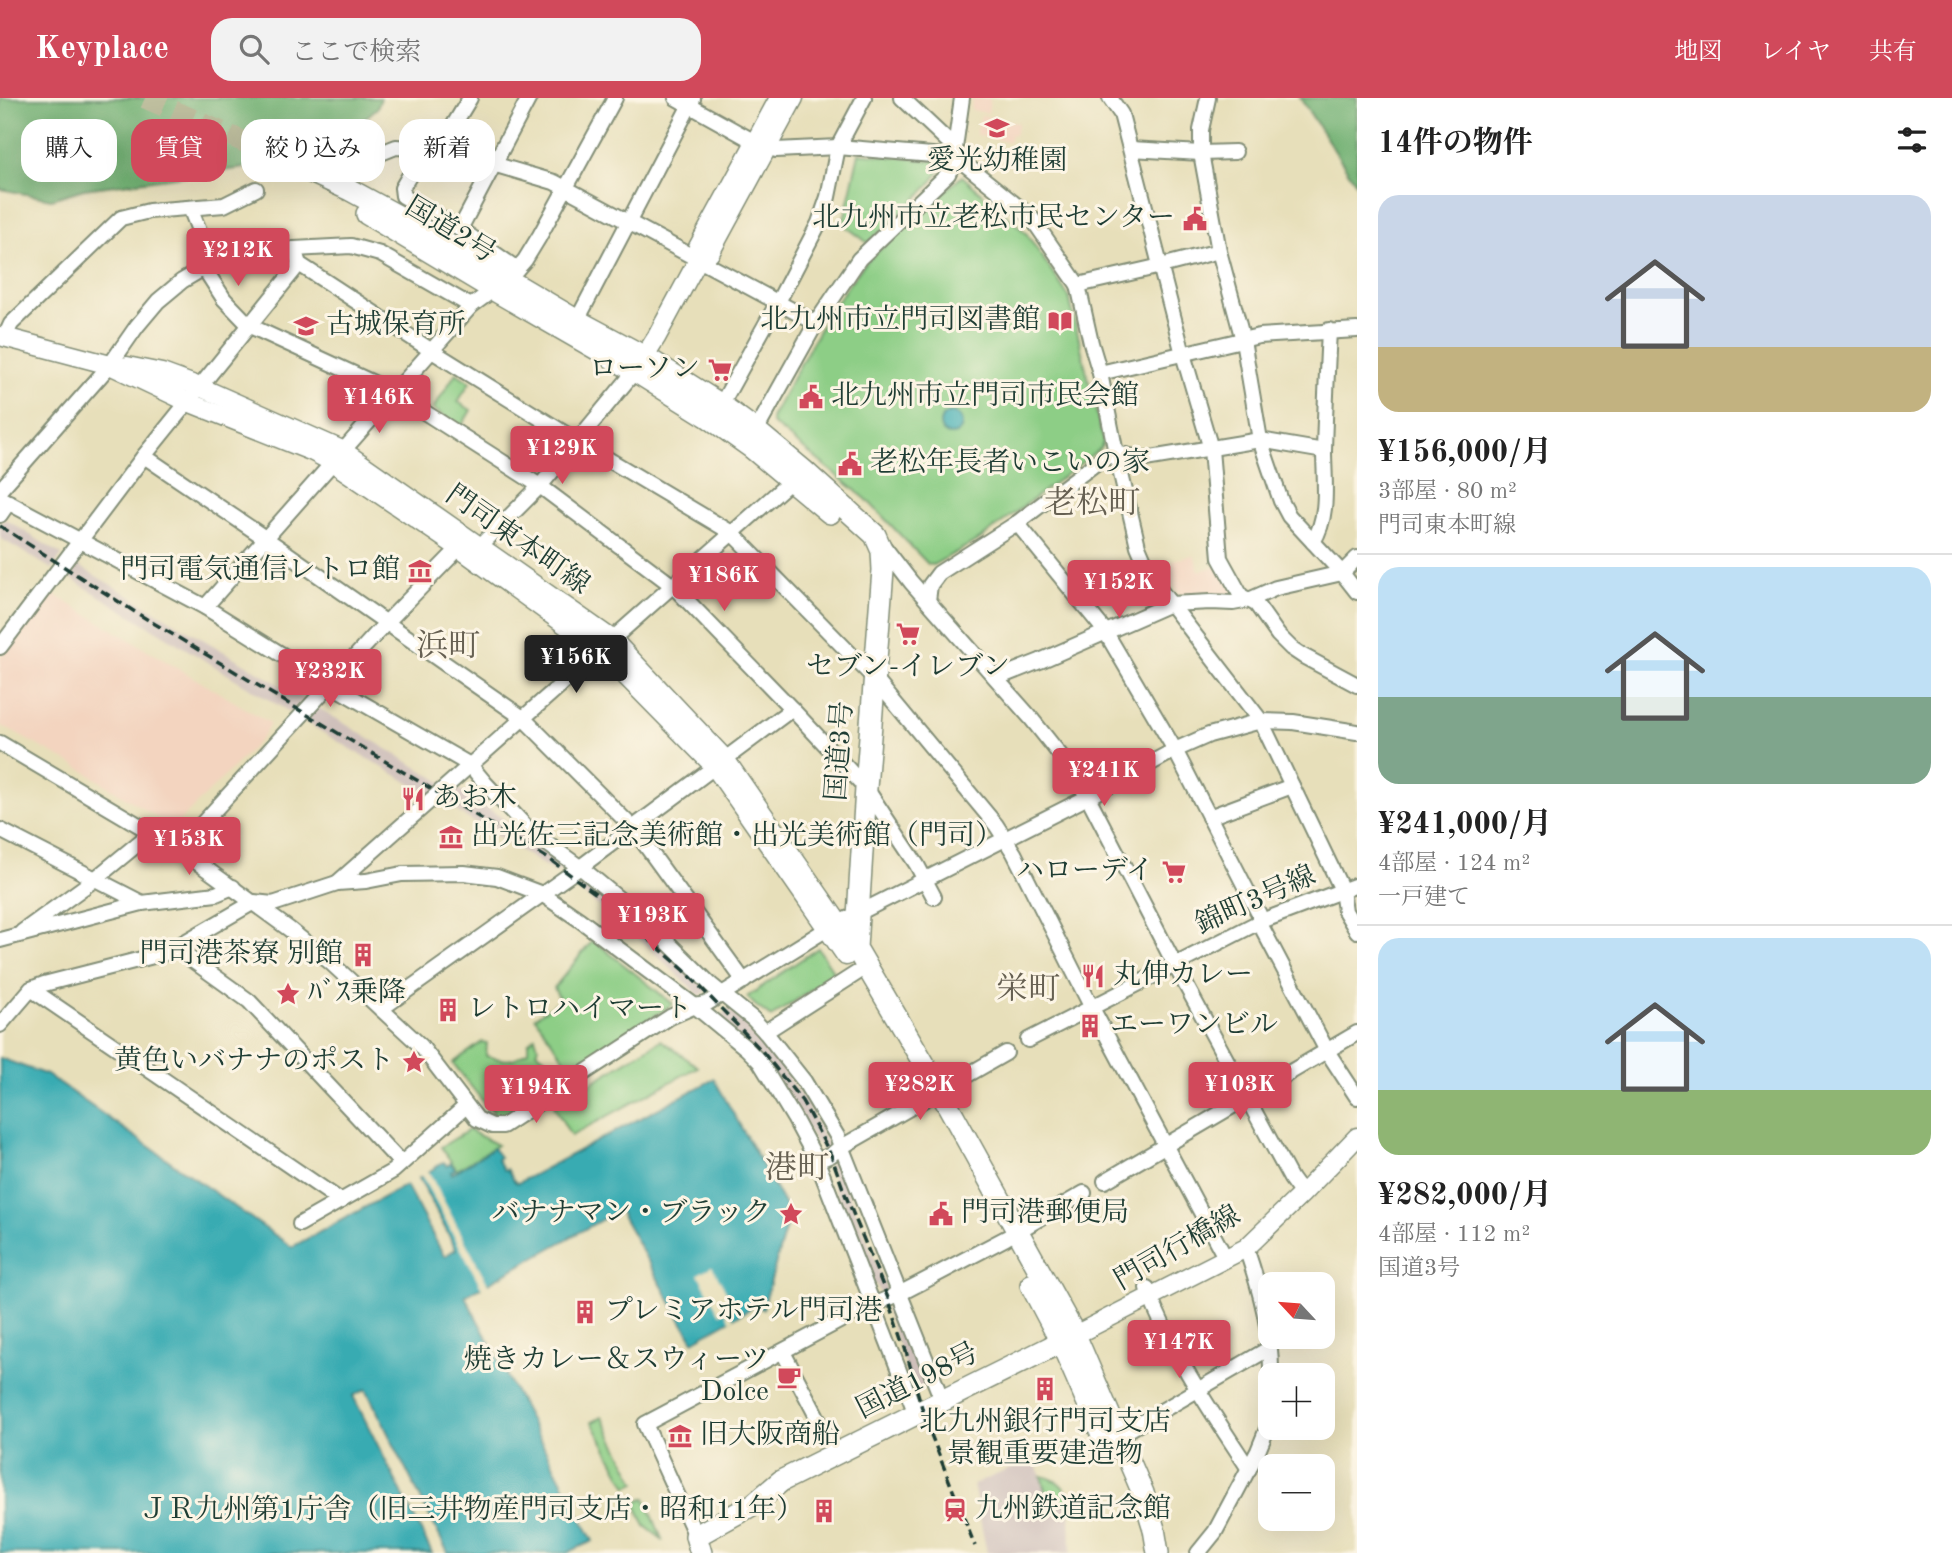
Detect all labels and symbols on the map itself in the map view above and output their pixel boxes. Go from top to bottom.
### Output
school or university icon: 愛光幼稚園 [983,114,1011,142]
place label: 愛光幼稚園 [927,145,1067,176]
street label: 国道2号 [400,191,502,269]
place label: 北九州市立老松市民センター [812,202,1175,233]
public building icon: 北九州市立老松市民センター [1181,205,1209,233]
pin: ¥212K [189,228,287,288]
place label: 北九州市立門司図書館 [760,304,1040,335]
library icon: 北九州市立門司図書館 [1046,307,1074,335]
place label: 古城保育所 [326,309,466,340]
school or university icon: 古城保育所 [292,312,320,340]
place label: ローソン [589,356,700,384]
supermarket icon: ローソン [706,356,734,384]
pin: ¥146K [330,376,428,435]
place label: 北九州市立門司市民会館 [831,380,1139,411]
public building icon: 北九州市立門司市民会館 [797,383,825,411]
pin: ¥129K [513,426,611,486]
place label: 老松年長者いこいの家 [870,447,1150,478]
public building icon: 老松年長者いこいの家 [836,450,864,478]
street label: 門司東本町線 [440,479,596,601]
district label: 老松町 [1044,485,1140,521]
place label: 門司電気通信レトロ館 [120,554,400,585]
pin: ¥186K [675,554,773,613]
museum icon: 門司電気通信レトロ館 [406,557,434,585]
pin: ¥152K [1070,560,1168,620]
supermarket icon: セブン-イレブン [894,620,922,648]
district label: 浜町 [416,629,480,664]
pin: ¥156K [527,636,625,695]
pin: ¥232K [281,650,379,709]
place label: セブン-イレブン [806,652,1010,682]
street label: 国道3号 [821,700,858,802]
pin: ¥241K [1055,748,1153,808]
place label: あお木 [433,782,517,813]
restaurant icon: あお木 [399,785,427,813]
pin: ¥153K [140,818,238,877]
place label: 出光佐三記念美術館・出光美術館（門司） [471,820,1003,851]
museum icon: 出光佐三記念美術館・出光美術館（門司） [437,823,465,851]
place label: ハローデイ [1016,856,1154,886]
supermarket icon: ハローデイ [1160,858,1188,886]
street label: 錦町3号線 [1191,859,1320,940]
pin: ¥193K [604,894,702,953]
place label: 門司港茶寮 別館 [139,938,343,969]
building icon: 門司港茶寮 別館 [349,941,377,969]
place label: 丸伸カレー [1113,959,1253,990]
restaurant icon: 丸伸カレー [1079,962,1107,990]
district label: 栄町 [996,972,1060,1007]
place label: ﾊﾞｽ乗降 [308,977,406,1008]
place icon: ﾊﾞｽ乗降 [274,980,302,1008]
place label: レトロハイマート [468,995,692,1024]
building icon: レトロハイマート [434,996,462,1024]
place label: エーワンビル [1110,1011,1278,1040]
building icon: エーワンビル [1076,1012,1104,1040]
place label: 黄色いバナナのポスト [114,1045,394,1076]
place icon: 黄色いバナナのポスト [400,1048,428,1076]
pin: ¥282K [871,1062,969,1122]
pin: ¥103K [1191,1062,1289,1122]
pin: ¥194K [487,1066,585,1125]
district label: 港町 [765,1151,829,1186]
place label: 門司港郵便局 [961,1197,1129,1228]
place label: バナナマン・ブラック [492,1198,771,1228]
street label: 門司行橋線 [1109,1199,1246,1296]
place icon: バナナマン・ブラック [777,1200,805,1228]
public building icon: 門司港郵便局 [927,1200,955,1228]
north arrow [1258,1272,1335,1349]
place label: プレミアホテル門司港 [605,1295,882,1326]
building icon: プレミアホテル門司港 [571,1298,599,1326]
pin: ¥147K [1130,1320,1228,1380]
street label: 国道198号 [851,1337,983,1425]
place label: 焼きカレー＆スウィーツ Dolce [464,1344,769,1407]
cafe icon: 焼きカレー＆スウィーツ Dolce [775,1363,803,1391]
building icon: 北九州銀行門司支店 景観重要建造物 [1031,1375,1059,1403]
place label: 北九州銀行門司支店 景観重要建造物 [919,1406,1171,1469]
place label: 旧大阪商船 [700,1419,840,1450]
museum icon: 旧大阪商船 [666,1422,694,1450]
place label: 九州鉄道記念館 [975,1493,1171,1524]
place label: ＪＲ九州第1庁舎（旧三井物産門司支店・昭和11年） [139,1494,804,1525]
station icon: 九州鉄道記念館 [941,1496,969,1524]
building icon: ＪＲ九州第1庁舎（旧三井物産門司支店・昭和11年） [810,1497,838,1525]

